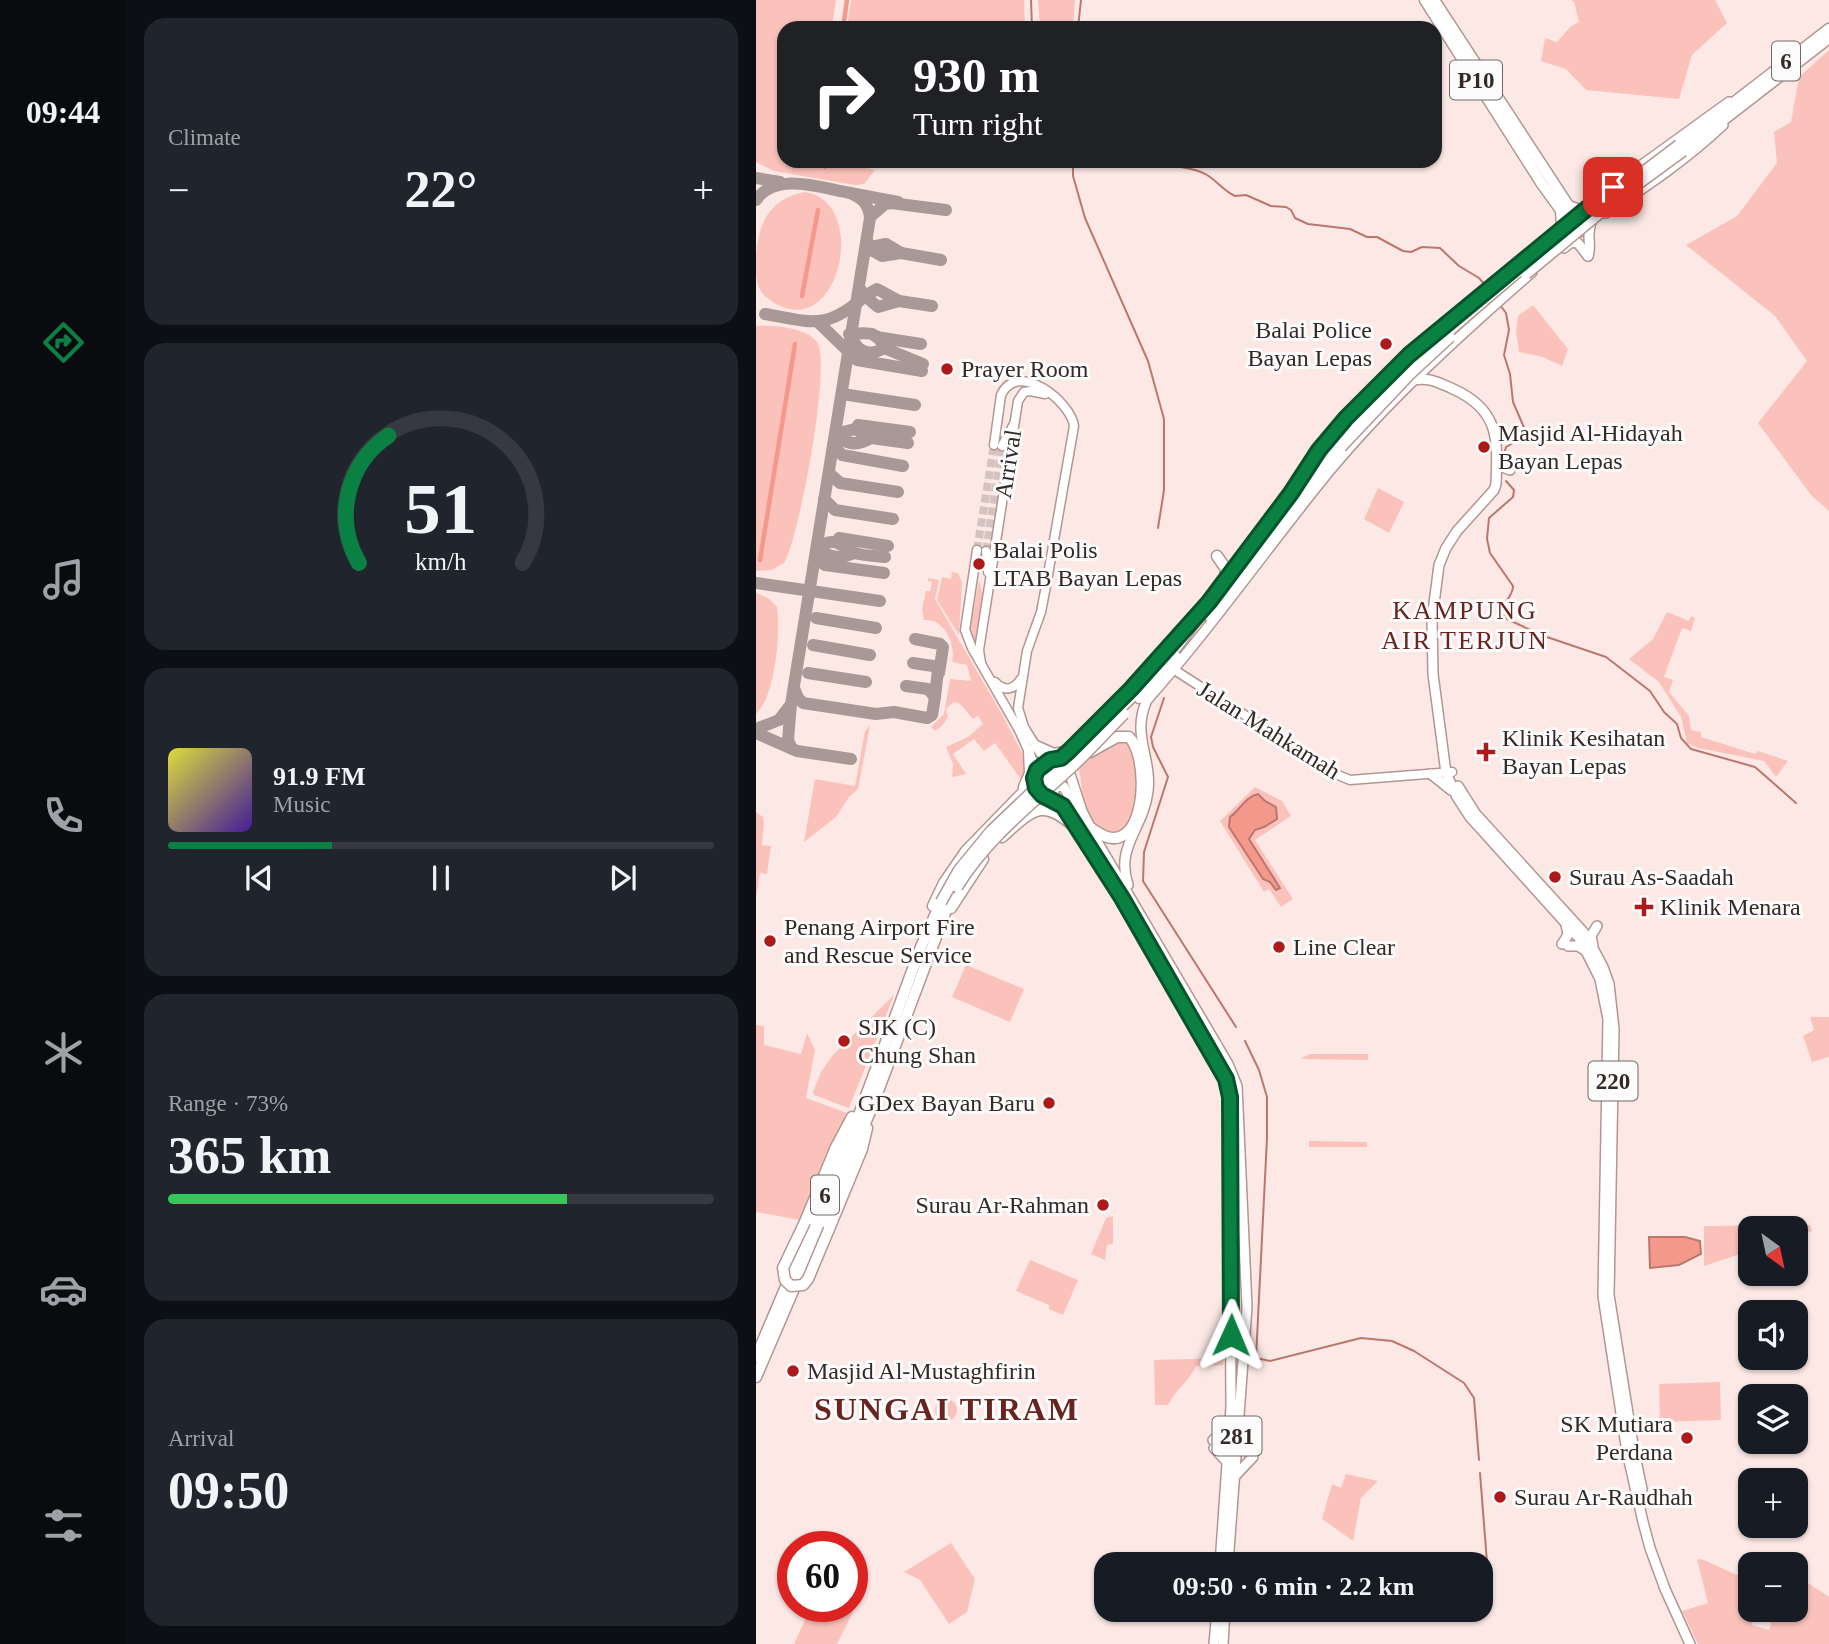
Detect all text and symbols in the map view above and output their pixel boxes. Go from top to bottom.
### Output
road number: 6 [1772,41,1800,80]
text: 930 m [913,48,1040,103]
icon: right [798,49,889,140]
road number: P10 [1450,60,1502,100]
text: 09:44 [26,94,100,130]
text: Turn right [913,106,1043,142]
text: Climate [168,125,241,150]
pin [1583,157,1643,217]
text: 22° [405,161,477,218]
icon: arrive [1594,168,1632,206]
text: − [168,169,189,211]
text: + [693,169,714,211]
place label: Balai Police Bayan Lepas [1247,317,1372,371]
icon: directions [39,318,88,367]
marker: Balai Police Bayan Lepas [1378,336,1394,352]
place label: Prayer Room [961,356,1089,382]
marker: Prayer Room [939,361,955,377]
place label: Masjid Al-Hidayah Bayan Lepas [1498,420,1683,474]
street label: Arrival [990,427,1026,500]
marker: Masjid Al-Hidayah Bayan Lepas [1476,439,1492,455]
text: 51 [405,468,477,549]
place label: Balai Polis LTAB Bayan Lepas [993,537,1182,591]
text: km/h [415,548,467,575]
icon: music [39,555,88,604]
marker: Balai Polis LTAB Bayan Lepas [971,556,987,572]
district label: KAMPUNG AIR TERJUN [1381,596,1549,655]
street label: Jalan Mahkamah [1193,676,1345,784]
place label: Klinik Kesihatan Bayan Lepas [1502,725,1665,779]
marker: Klinik Kesihatan Bayan Lepas [1476,742,1496,762]
text: 91.9 FM [273,762,365,791]
icon: phone [39,791,88,840]
text: Music [273,792,331,817]
icon: previous [240,859,278,897]
icon: pause [422,859,460,897]
icon: next [604,859,642,897]
place label: Surau As-Saadah [1569,864,1734,890]
marker: Surau As-Saadah [1547,869,1563,885]
place label: Klinik Menara [1660,894,1801,920]
marker: Klinik Menara [1634,897,1654,917]
place label: Penang Airport Fire and Rescue Service [784,914,975,968]
marker: Penang Airport Fire and Rescue Service [762,933,778,949]
place label: Line Clear [1293,934,1395,960]
marker: Line Clear [1271,939,1287,955]
place label: SJK (C) Chung Shan [858,1014,976,1068]
icon: climate [39,1028,88,1077]
marker: SJK (C) Chung Shan [836,1033,852,1049]
road number: 220 [1588,1062,1638,1100]
place label: GDex Bayan Baru [858,1090,1035,1116]
text: Range · 73% [168,1091,288,1116]
marker: GDex Bayan Baru [1041,1095,1057,1111]
text: 365 km [168,1127,331,1184]
road number: 6 [811,1176,839,1214]
place label: Surau Ar-Rahman [916,1192,1089,1218]
marker: Surau Ar-Rahman [1095,1197,1111,1213]
north arrow [1738,1216,1808,1286]
map controls [1738,1216,1808,1622]
icon: car [39,1265,88,1314]
position arrow [1194,1298,1268,1372]
button: sound [1738,1300,1808,1370]
place label: Masjid Al-Mustaghfirin [807,1358,1036,1384]
marker: Masjid Al-Mustaghfirin [785,1363,801,1379]
button: layers [1738,1384,1808,1454]
district label: SUNGAI TIRAM [814,1391,1080,1427]
place label: SK Mutiara Perdana [1560,1411,1673,1465]
road number: 281 [1212,1416,1261,1456]
text: Arrival [168,1426,234,1451]
marker: SK Mutiara Perdana [1679,1430,1695,1446]
text: 09:50 [168,1462,289,1519]
button: + [1738,1468,1808,1538]
place label: Surau Ar-Raudhah [1514,1484,1693,1510]
marker: Surau Ar-Raudhah [1492,1489,1508,1505]
icon: filters [39,1501,88,1550]
speed limit sign: 60 [777,1531,868,1622]
button: − [1738,1552,1808,1622]
text: 09:50 · 6 min · 2.2 km [1173,1572,1414,1601]

